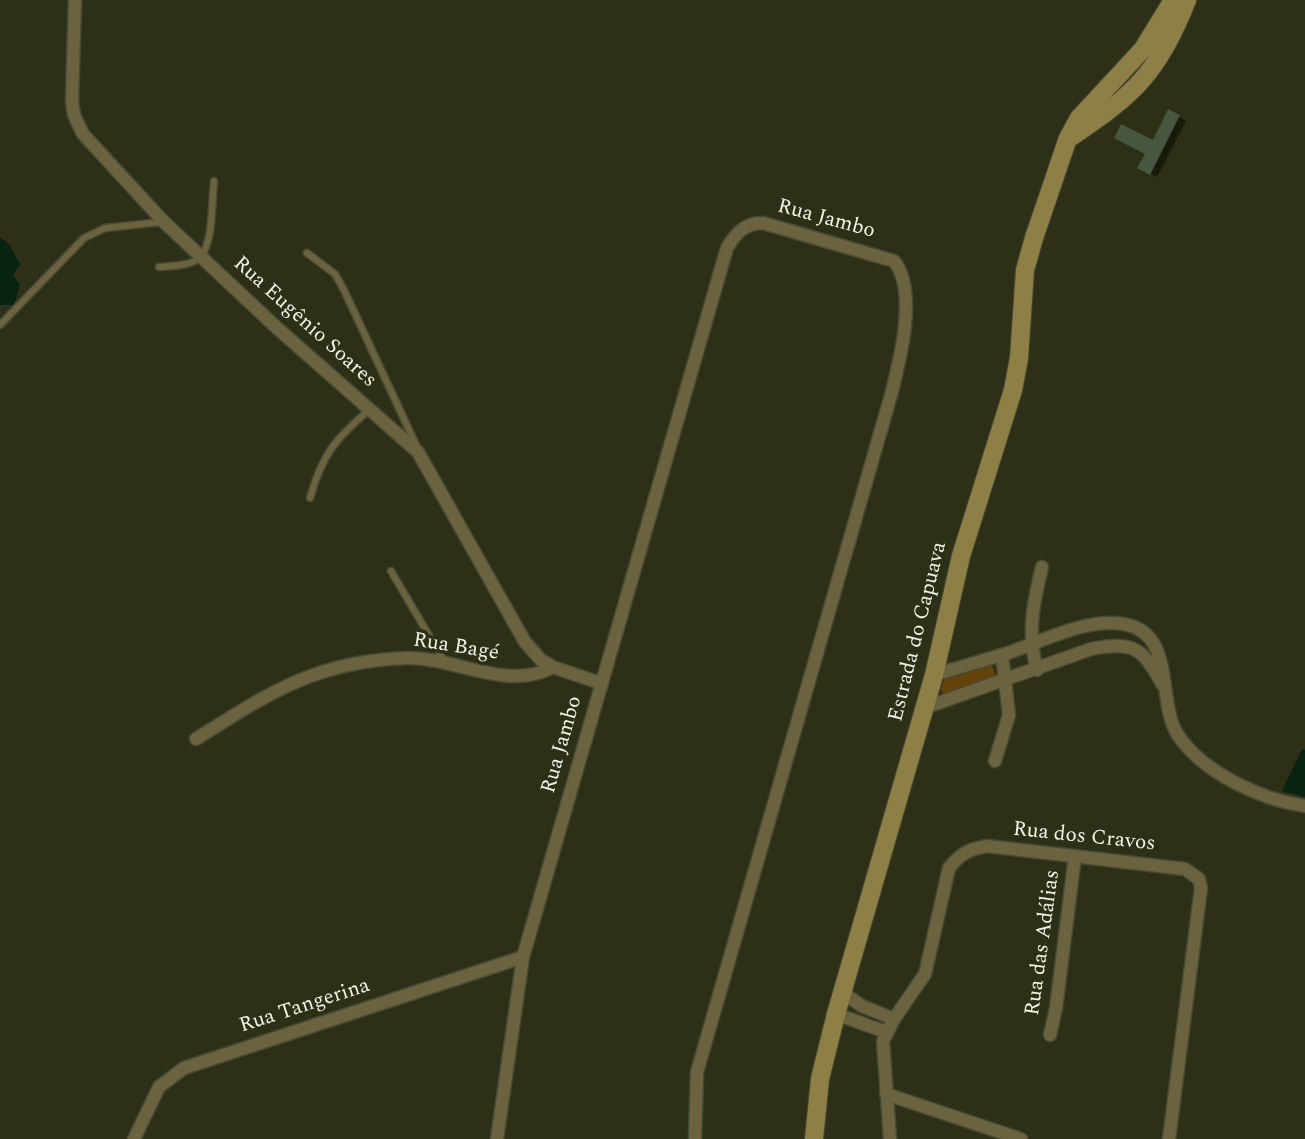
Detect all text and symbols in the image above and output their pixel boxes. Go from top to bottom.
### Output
street label: Rua Jambo [774,195,878,245]
street label: Rua Eugênio Soares [227,252,381,394]
street label: Estrada do Capuava [884,539,954,725]
street label: Rua Bagé [411,629,501,667]
street label: Rua Jambo [537,693,589,797]
street label: Rua dos Cravos [1012,818,1156,858]
street label: Rua das Adálias [1021,869,1067,1017]
street label: Rua Tangerina [237,974,373,1040]

